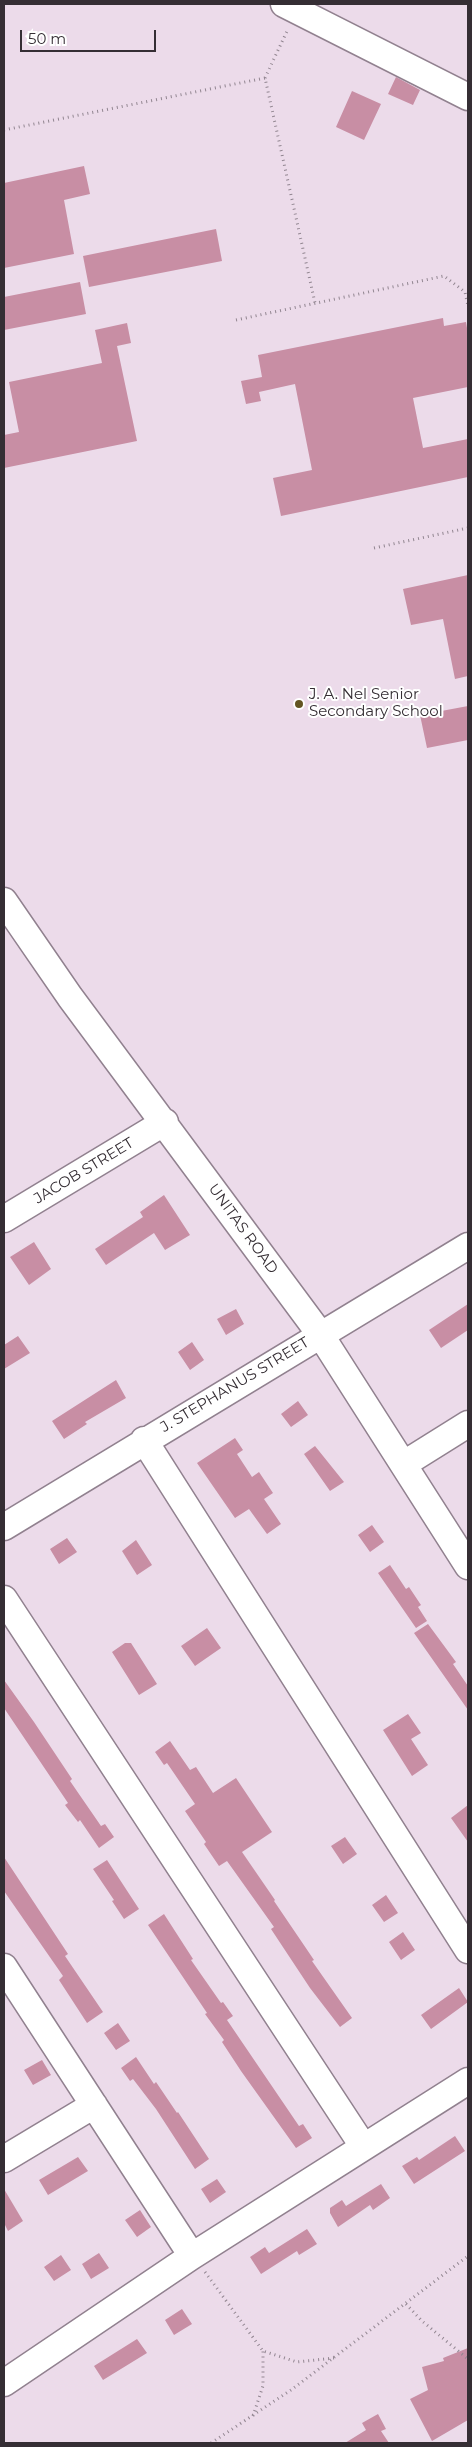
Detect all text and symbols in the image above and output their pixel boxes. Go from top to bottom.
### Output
scale bar [22,20,159,52]
text: 50 m [28,29,66,48]
place label: J. A. Nel Senior Secondary School [309,686,443,721]
marker: J. A. Nel Senior Secondary School [293,698,305,710]
street label: JACOB STREET [31,1134,137,1208]
street label: UNITAS ROAD [204,1180,282,1278]
street label: J. STEPHANUS STREET [157,1333,313,1437]

